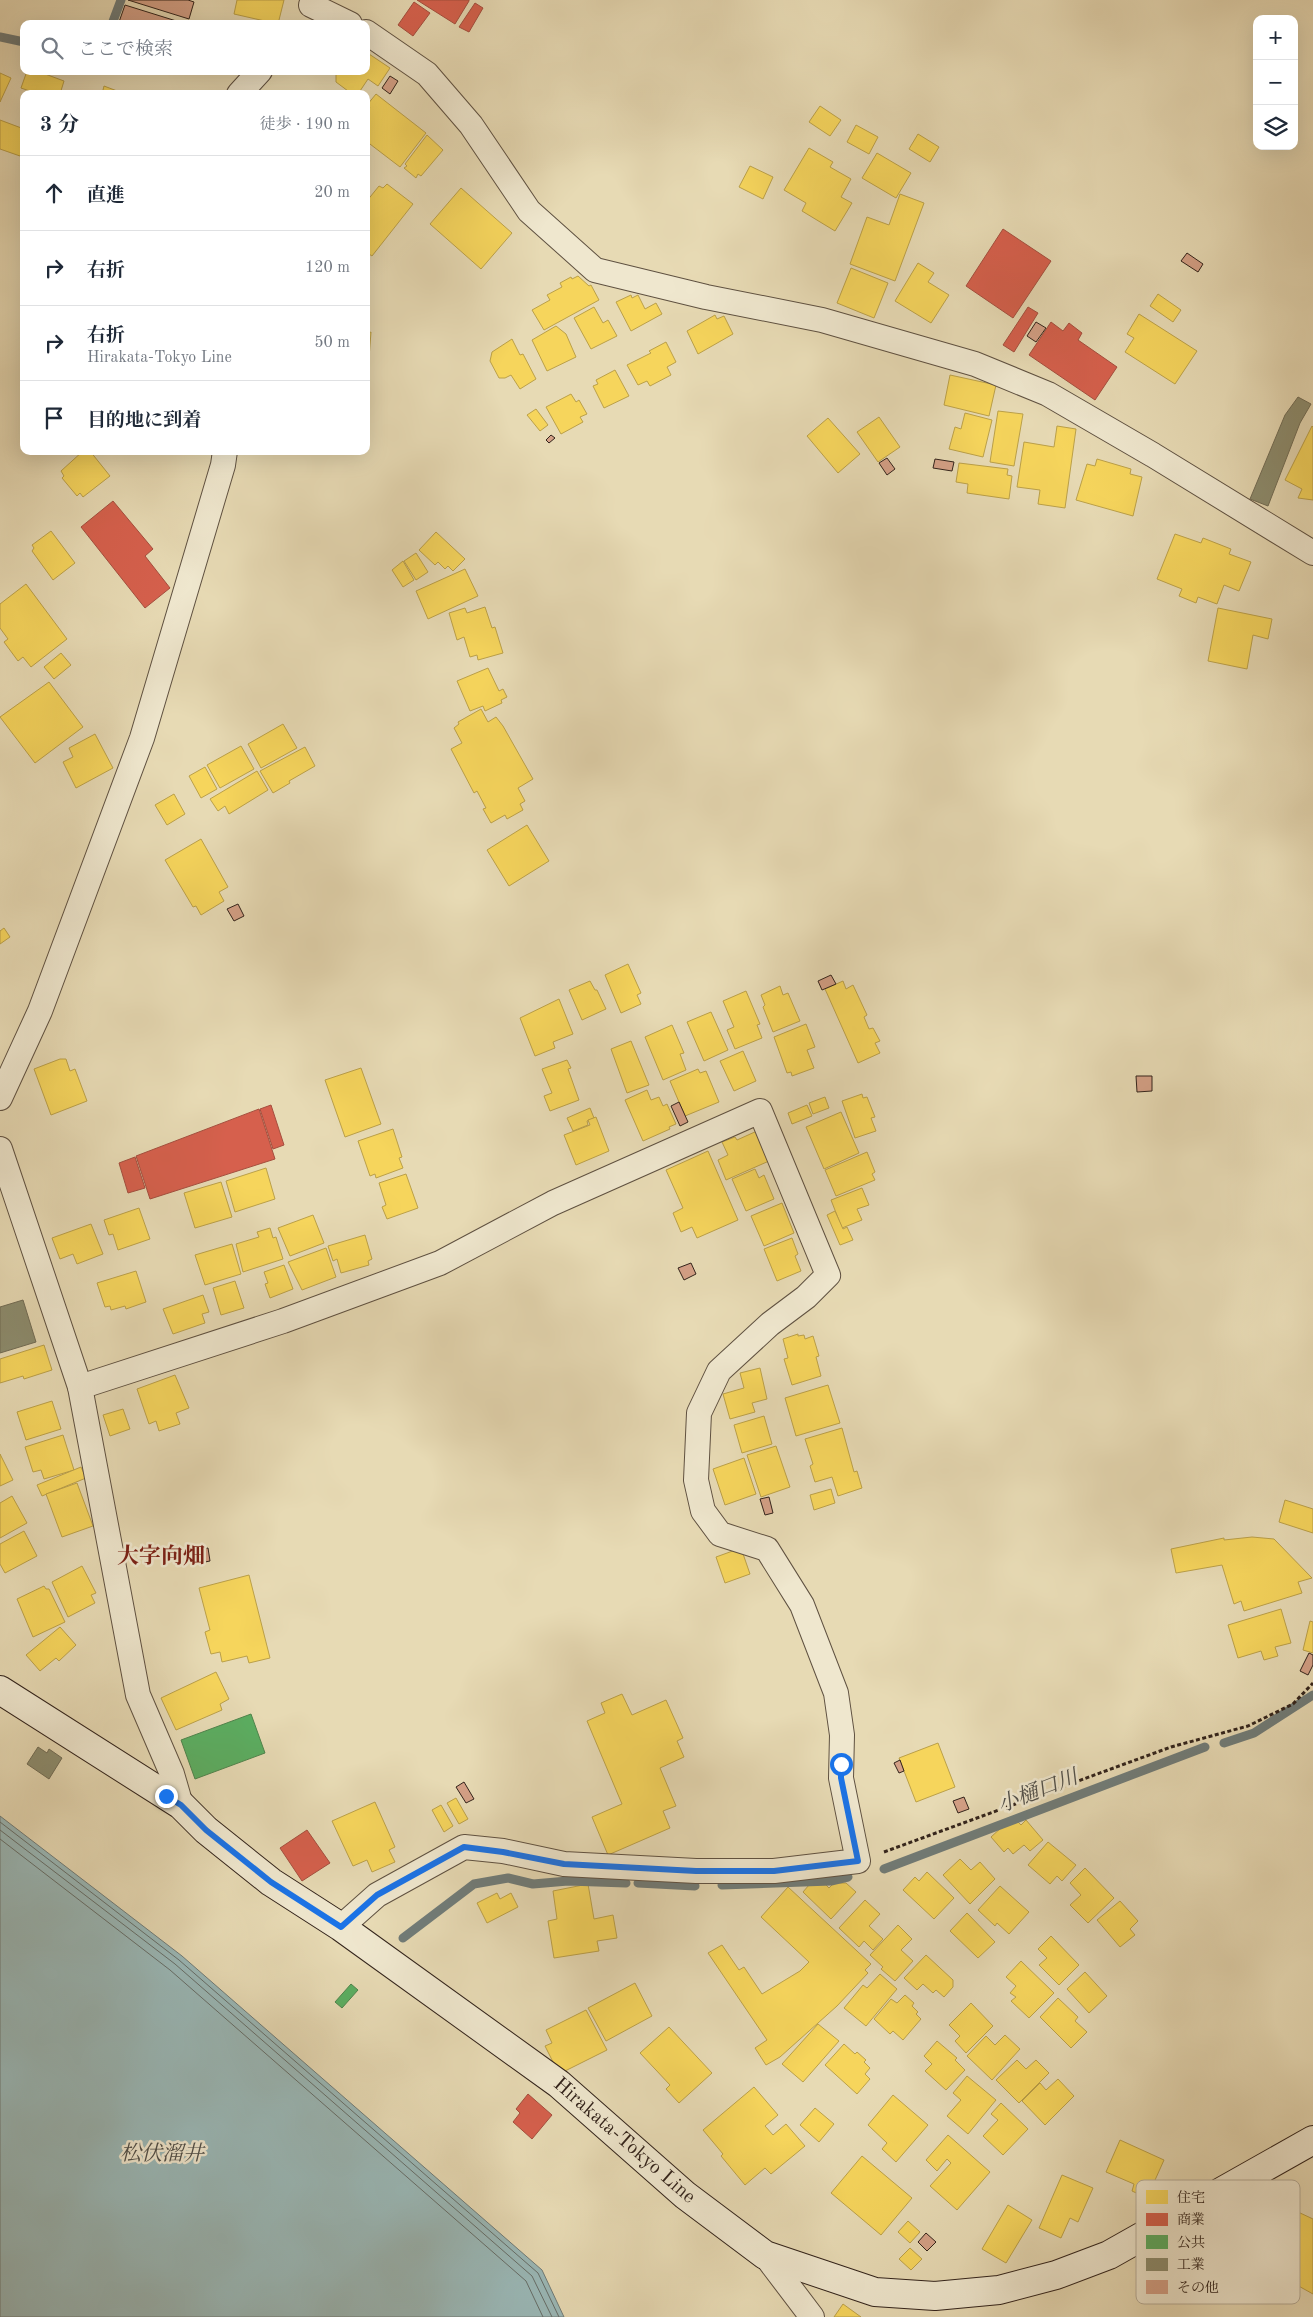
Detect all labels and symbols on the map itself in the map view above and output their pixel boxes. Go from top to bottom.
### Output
district label: 大字向畑 [117,1544,205,1568]
route start [830,1753,853,1776]
water label: 小樋口川 [994,1765,1083,1817]
route end [155,1785,178,1808]
street label: Hirakata-Tokyo Line [549,2074,699,2208]
water label: 松伏溜井 [120,2142,206,2165]
legend [1136,2180,1300,2304]
text: 住宅 [1177,2190,1205,2205]
text: 商業 [1177,2212,1205,2227]
text: 公共 [1177,2235,1205,2250]
text: 工業 [1177,2257,1205,2272]
text: その他 [1177,2280,1219,2295]

